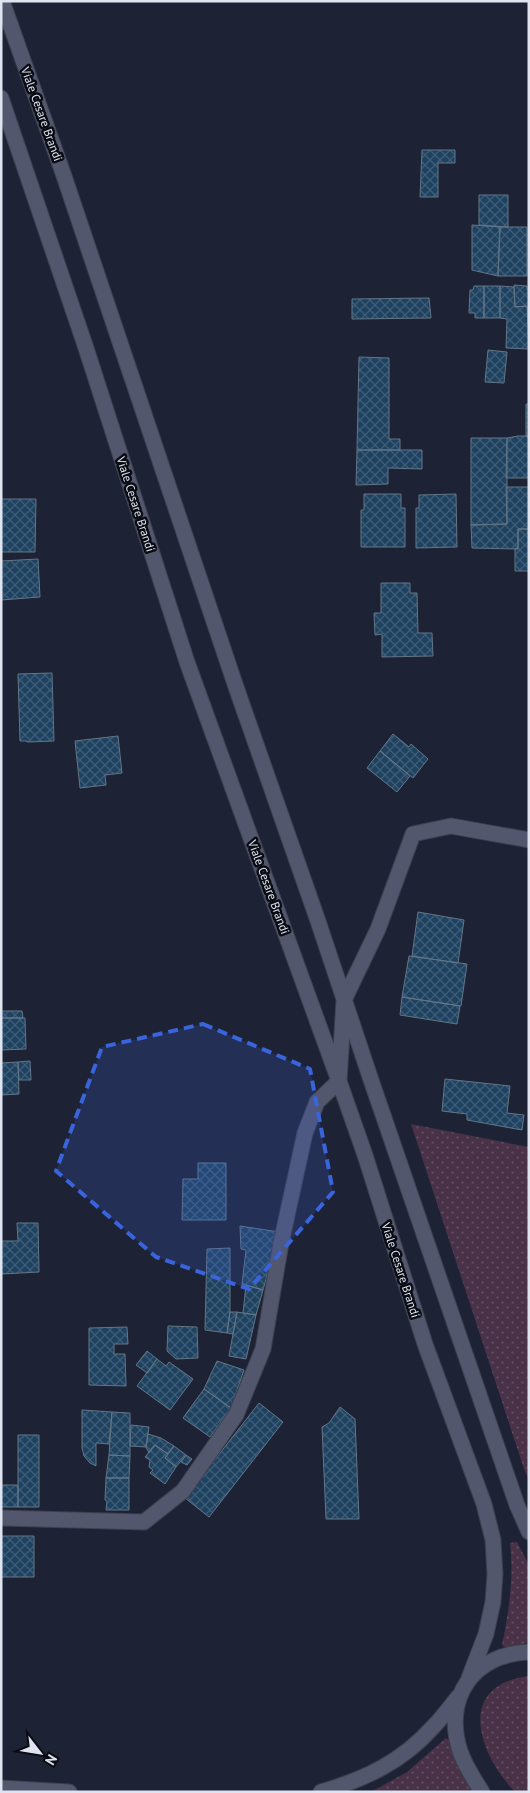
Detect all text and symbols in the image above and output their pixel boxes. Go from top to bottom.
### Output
street label: Viale Cesare Brandi [18,64,66,163]
street label: Viale Cesare Brandi [113,454,158,553]
street label: Viale Cesare Brandi [245,837,293,936]
street label: Viale Cesare Brandi [378,1220,423,1319]
north arrow [15,1728,65,1778]
text: N [41,1751,61,1768]

